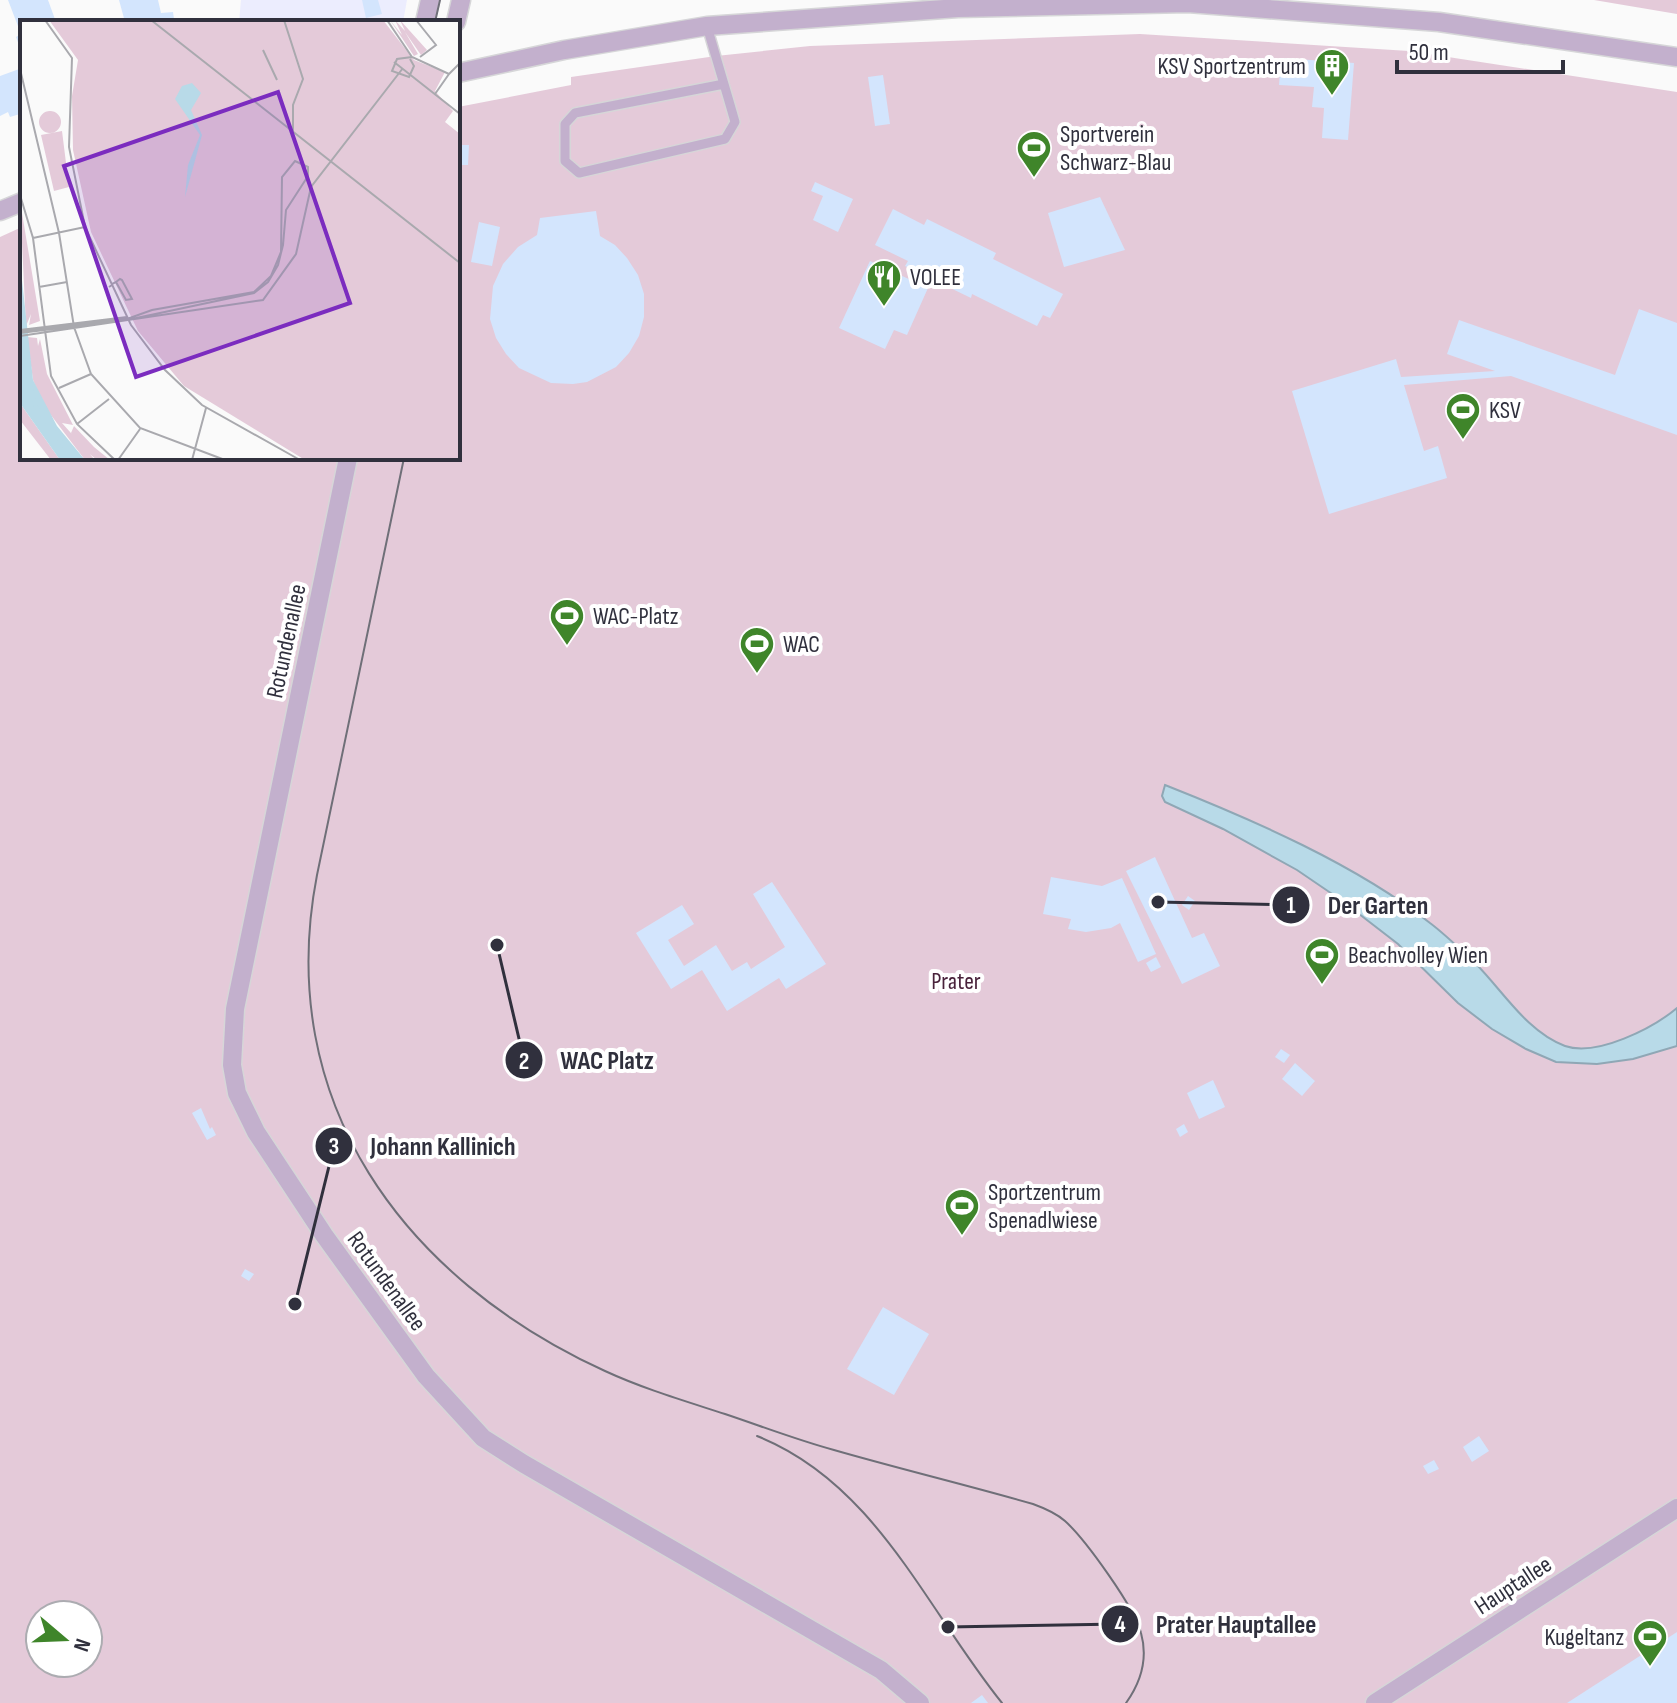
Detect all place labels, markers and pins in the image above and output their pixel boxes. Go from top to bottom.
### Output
building icon: KSV Sportzentrum [1313,47,1351,97]
place label: KSV Sportzentrum [1157,52,1306,81]
place label: Sportverein Schwarz-Blau [1060,120,1171,177]
sports icon: Sportverein Schwarz-Blau [1015,129,1053,179]
restaurant icon: VOLEE [865,258,903,308]
place label: VOLEE [910,263,961,292]
sports icon: KSV [1444,391,1482,441]
place label: KSV [1489,396,1521,425]
sports icon: WAC-Platz [548,597,586,647]
place label: WAC-Platz [593,602,679,631]
sports icon: WAC [738,625,776,675]
place label: WAC [783,630,820,659]
callout: Der Garten [1271,880,1444,930]
sports icon: Beachvolley Wien [1303,936,1341,986]
place label: Beachvolley Wien [1348,941,1488,970]
callout: WAC Platz [504,1035,669,1085]
callout: Johann Kallinich [314,1121,531,1171]
place label: Sportzentrum Spenadlwiese [988,1178,1101,1235]
sports icon: Sportzentrum Spenadlwiese [943,1187,981,1237]
callout: Prater Hauptallee [1100,1599,1332,1649]
sports icon: Kugeltanz [1631,1618,1669,1668]
place label: Kugeltanz [1544,1623,1624,1652]

